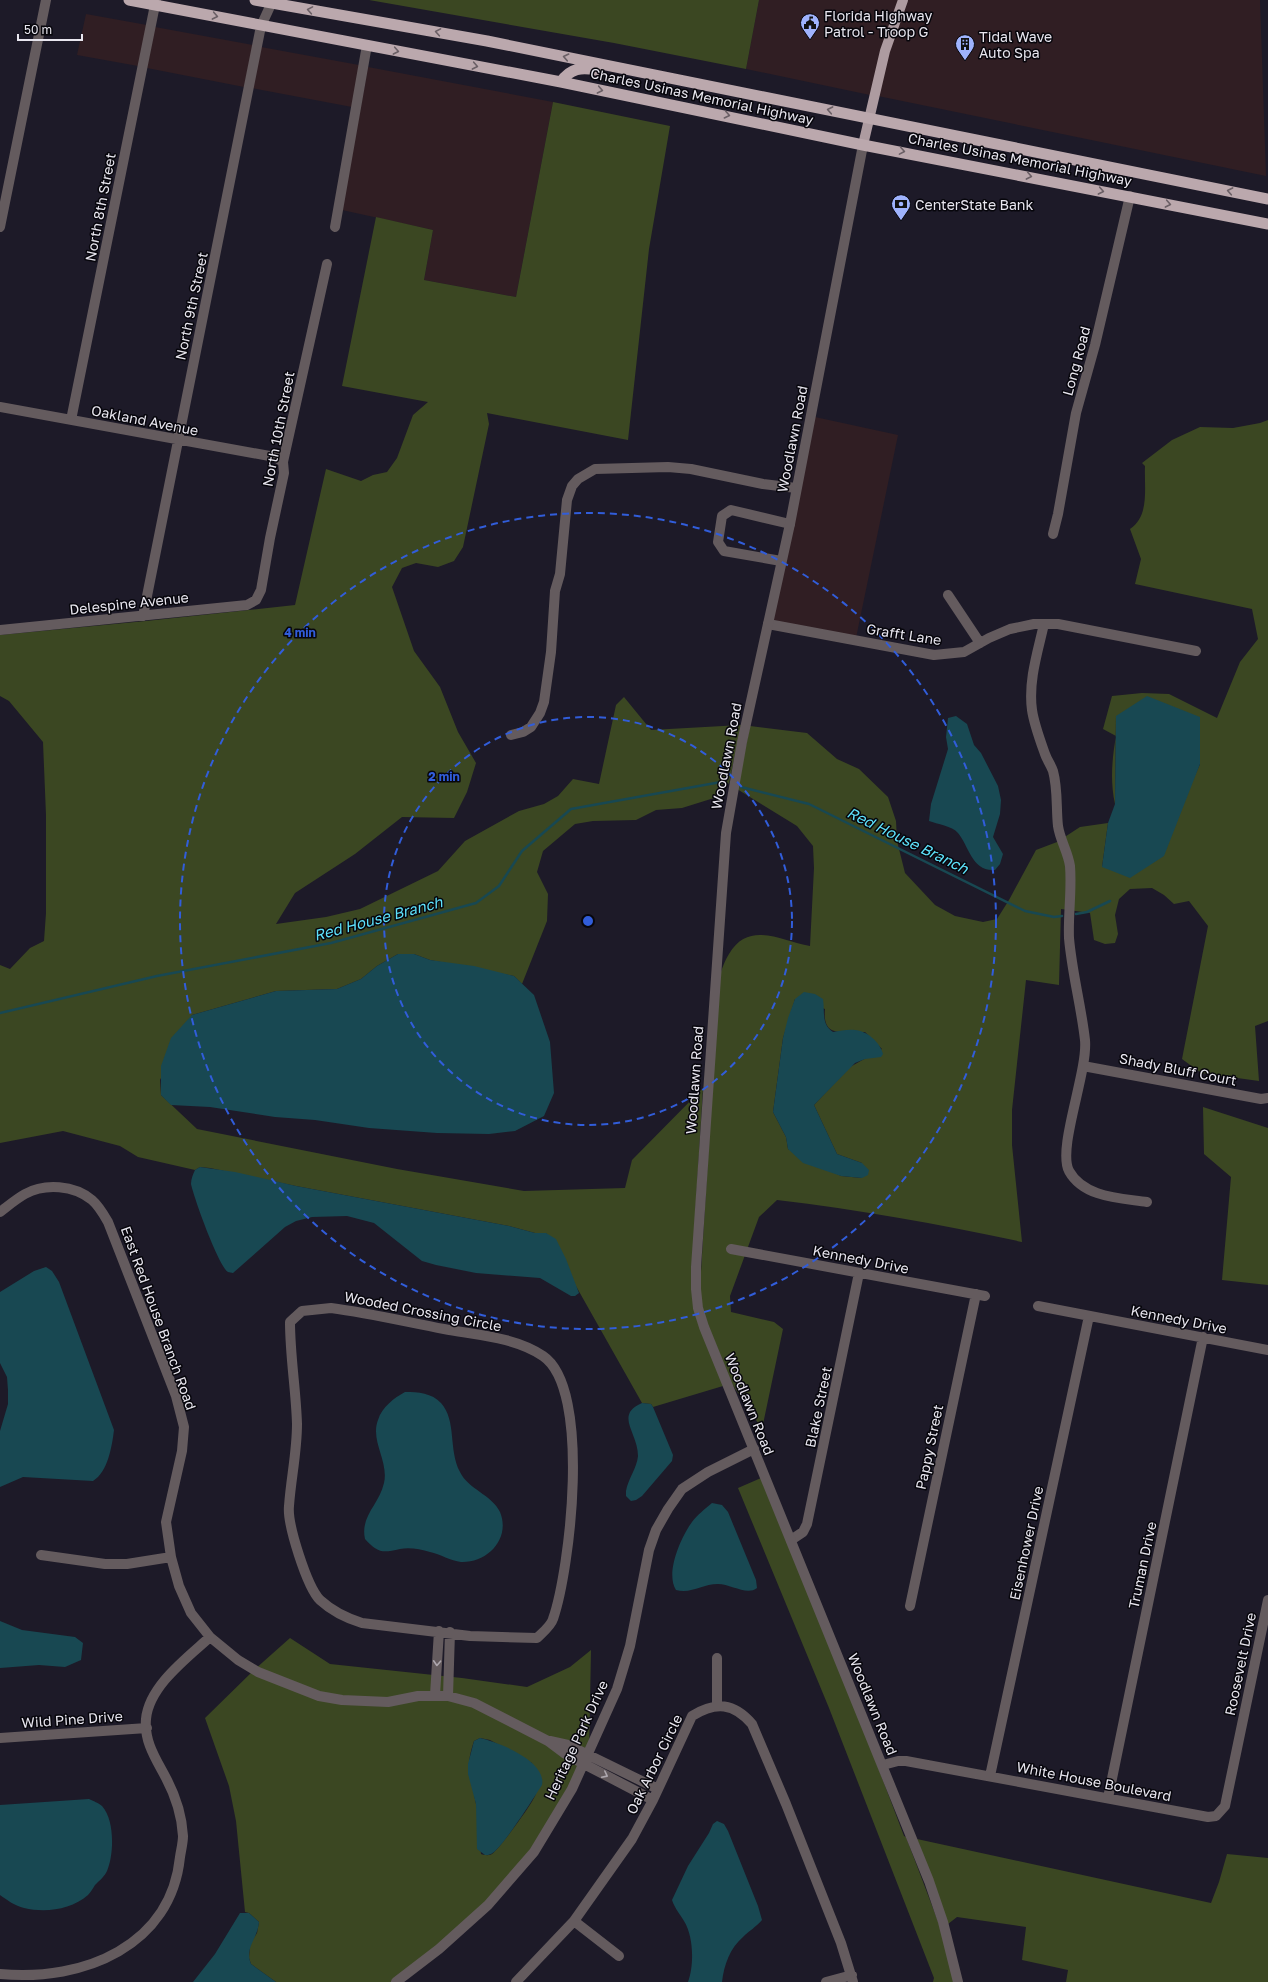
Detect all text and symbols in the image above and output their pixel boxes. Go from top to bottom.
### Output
one-way arrow [307,6,313,15]
place label: Florida Highway Patrol - Troop G [824,7,932,40]
one-way arrow [212,12,218,20]
public building icon: Florida Highway Patrol - Troop G [799,12,821,40]
scale bar [18,16,82,42]
text: 50 m [24,22,52,37]
one-way arrow [435,28,441,37]
place label: Tidal Wave Auto Spa [979,28,1052,61]
building icon: Tidal Wave Auto Spa [954,33,976,61]
one-way arrow [393,46,399,54]
one-way arrow [562,53,569,61]
one-way arrow [472,61,478,69]
street label: Charles Usinas Memorial Highway [589,64,815,128]
one-way arrow [597,85,603,93]
one-way arrow [827,106,833,114]
one-way arrow [724,111,730,119]
street label: Charles Usinas Memorial Highway [907,129,1134,189]
one-way arrow [898,146,905,155]
street label: North 8th Street [81,151,119,263]
one-way arrow [1026,172,1032,180]
one-way arrow [1098,186,1104,194]
one-way arrow [1227,187,1233,195]
bank icon: CenterState Bank [890,193,912,221]
place label: CenterState Bank [915,196,1033,213]
one-way arrow [1165,199,1171,208]
street label: North 9th Street [171,250,211,362]
street label: Long Road [1059,324,1093,398]
street label: North 10th Street [258,370,298,488]
street label: Woodlawn Road [773,384,811,494]
street label: Oakland Avenue [90,401,200,439]
street label: Delespine Avenue [69,588,189,618]
street label: Grafft Lane [865,620,943,648]
text: 4 min [284,625,316,640]
street label: Woodlawn Road [707,701,745,811]
text: 2 min [428,769,460,784]
water label: Red House Branch [845,803,972,877]
water label: Red House Branch [312,892,445,944]
centre of rings [581,914,595,928]
street label: Woodlawn Road [682,1025,706,1135]
street label: Shady Bluff Court [1118,1049,1238,1089]
street label: East Red House Branch Road [118,1224,200,1412]
street label: Kennedy Drive [812,1241,910,1277]
street label: Wooded Crossing Circle [343,1287,503,1335]
street label: Kennedy Drive [1130,1301,1228,1337]
street label: Woodlawn Road [722,1351,778,1457]
street label: Blake Street [801,1365,835,1449]
street label: Pappy Street [912,1403,946,1491]
street label: Eisenhower Drive [1006,1484,1046,1602]
street label: Truman Drive [1124,1520,1160,1610]
street label: Roosevelt Drive [1221,1611,1259,1717]
street label: Woodlawn Road [845,1651,901,1757]
one-way arrow [433,1660,441,1666]
street label: Heritage Park Drive [541,1677,611,1803]
street label: Wild Pine Drive [21,1707,123,1731]
street label: Oak Arbor Circle [622,1711,686,1817]
street label: White House Boulevard [1015,1758,1173,1804]
one-way arrow [601,1770,609,1778]

